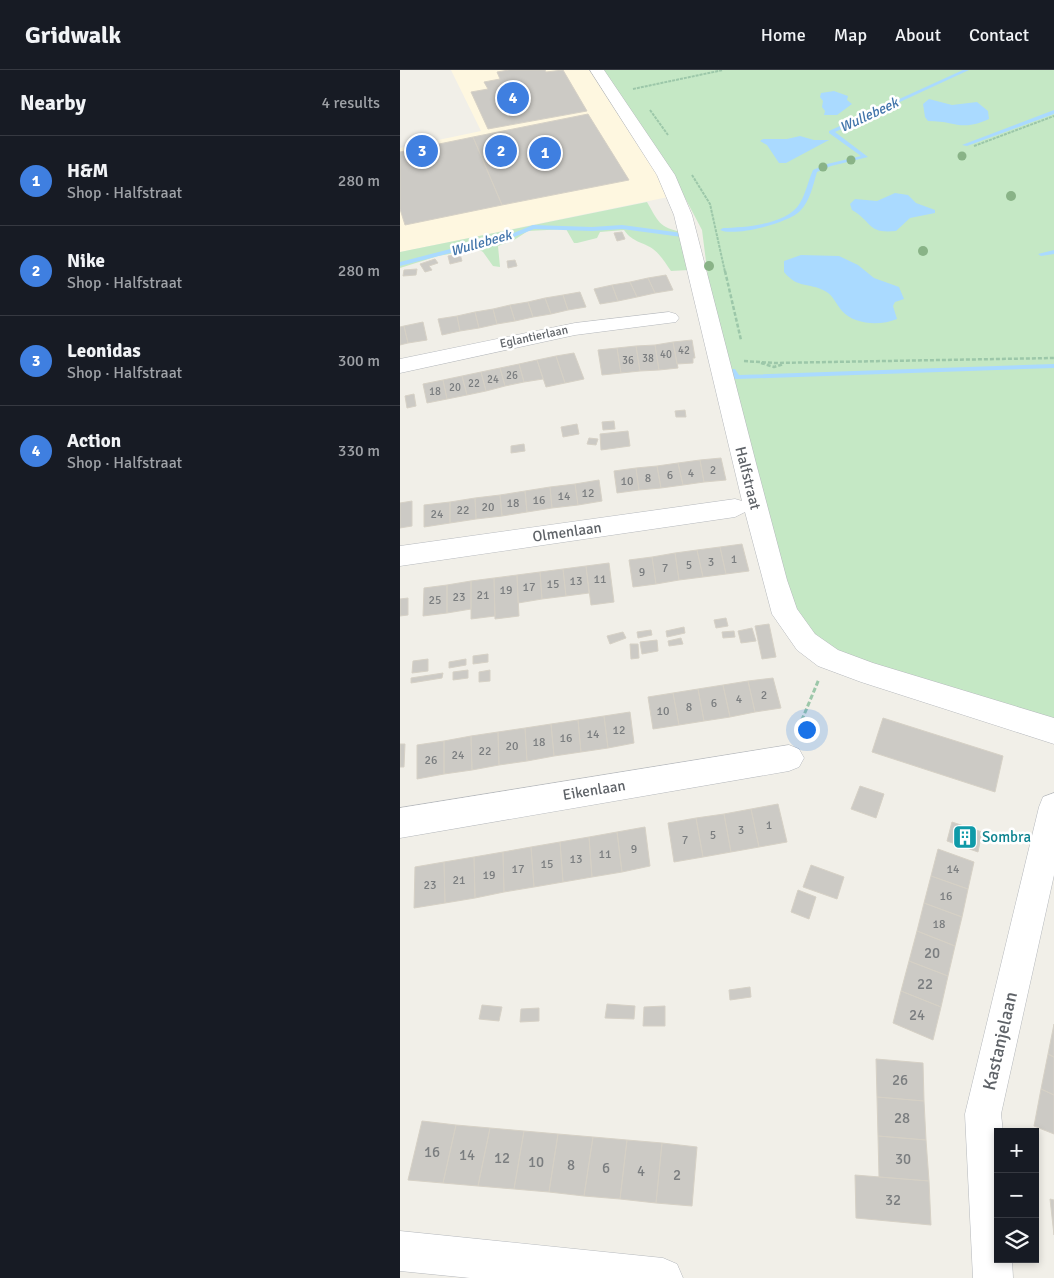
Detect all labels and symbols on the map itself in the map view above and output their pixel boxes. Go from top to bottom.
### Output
pin: 4 [497,79,529,117]
water label: Wullebeek [837,93,903,136]
pin: 3 [406,132,438,170]
pin: 2 [485,132,517,170]
pin: 1 [529,134,561,172]
water label: Wullebeek [449,226,515,260]
street label: Eglantierlaan [498,322,570,352]
house number: 42 [678,344,690,357]
house number: 40 [660,348,672,361]
house number: 38 [642,352,654,365]
house number: 36 [622,354,634,367]
house number: 26 [506,369,518,382]
house number: 24 [487,373,499,386]
house number: 22 [468,377,480,390]
house number: 20 [449,381,461,394]
house number: 18 [429,385,441,398]
street label: Halfstraat [731,444,765,512]
house number: 2 [710,463,716,478]
house number: 4 [688,466,695,481]
house number: 6 [667,468,673,483]
house number: 8 [645,471,651,486]
house number: 10 [621,474,633,489]
house number: 12 [582,486,594,501]
house number: 14 [558,489,571,504]
house number: 16 [533,493,545,508]
house number: 18 [507,496,519,511]
house number: 20 [482,500,494,515]
house number: 22 [457,503,469,518]
house number: 24 [431,507,444,522]
street label: Olmenlaan [531,518,603,546]
house number: 1 [731,552,737,567]
house number: 3 [708,555,714,570]
house number: 5 [686,558,692,573]
house number: 7 [662,561,668,576]
house number: 9 [639,565,645,580]
house number: 11 [594,572,606,587]
house number: 13 [570,574,582,589]
house number: 15 [547,577,559,592]
house number: 17 [523,580,535,595]
house number: 19 [500,583,512,598]
house number: 21 [477,588,489,603]
house number: 23 [453,590,465,605]
house number: 25 [429,593,441,608]
house number: 2 [761,688,767,703]
house number: 4 [736,692,743,707]
house number: 6 [711,696,717,711]
house number: 8 [686,700,692,715]
house number: 10 [657,704,669,719]
your location [794,717,820,743]
house number: 12 [613,723,625,738]
house number: 14 [587,727,600,742]
house number: 16 [560,731,572,746]
house number: 18 [533,735,545,750]
house number: 20 [506,739,518,754]
house number: 22 [479,744,491,759]
house number: 24 [452,748,465,763]
house number: 26 [425,753,437,768]
street label: Eikenlaan [561,776,627,804]
house number: 1 [766,818,772,833]
house number: 3 [738,823,744,838]
building icon: Sombra [952,824,978,850]
house number: 5 [710,828,716,843]
place label: Sombra [982,828,1031,846]
house number: 7 [682,833,688,848]
house number: 9 [631,842,637,857]
house number: 11 [599,847,611,862]
house number: 13 [570,852,582,867]
house number: 15 [541,857,553,872]
house number: 17 [512,862,524,877]
house number: 14 [947,862,960,877]
house number: 19 [483,868,495,883]
house number: 21 [453,873,465,888]
house number: 23 [424,878,436,893]
house number: 16 [940,889,952,904]
house number: 18 [933,917,945,932]
house number: 20 [924,944,940,962]
house number: 22 [917,975,933,993]
street label: Kastanjelaan [978,990,1022,1092]
house number: 24 [909,1006,925,1024]
house number: 26 [892,1071,908,1089]
house number: 28 [894,1109,910,1127]
house number: 16 [424,1143,440,1161]
house number: 14 [459,1146,475,1164]
house number: 12 [494,1149,510,1167]
house number: 30 [895,1150,911,1168]
house number: 10 [528,1153,544,1171]
house number: 8 [567,1156,575,1174]
house number: 6 [602,1159,610,1177]
house number: 4 [637,1162,645,1180]
house number: 2 [673,1166,681,1184]
house number: 32 [885,1191,901,1209]

